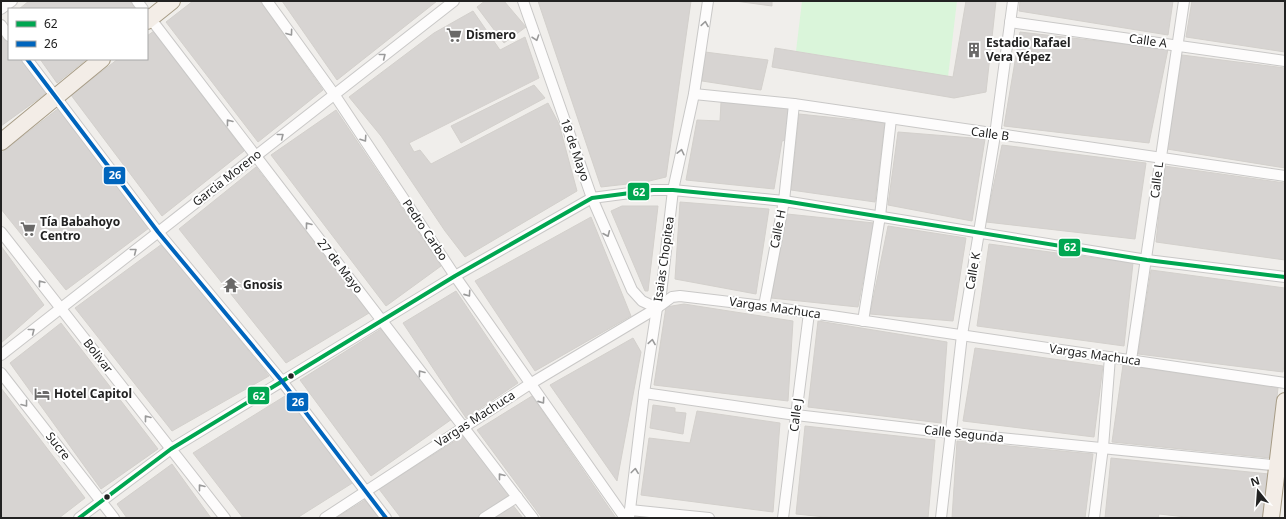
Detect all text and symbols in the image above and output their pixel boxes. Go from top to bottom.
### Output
legend [8,8,148,60]
text: 62 [44,15,58,32]
one-way arrow [700,21,709,27]
supermarket icon: Dismero [445,26,463,44]
place label: Dismero [466,26,516,43]
one-way arrow [285,28,292,35]
street label: Calle A [1128,29,1168,52]
one-way arrow [531,34,539,41]
place label: Estadio Rafael Vera Yépez [986,34,1071,65]
text: 26 [44,35,58,52]
building icon: Estadio Rafael Vera Yépez [965,41,983,59]
one-way arrow [378,54,385,61]
street label: 18 de Mayo [557,116,594,183]
one-way arrow [227,120,234,127]
street label: Calle B [970,122,1010,145]
one-way arrow [276,134,283,141]
one-way arrow [359,135,367,142]
street label: Garcia Moreno [189,145,265,210]
one-way arrow [677,149,685,155]
street label: Calle L [1146,161,1167,199]
line badge: 26 [103,166,126,185]
text: 26 [109,167,121,182]
line badge: 62 [627,182,650,201]
text: 62 [633,184,645,199]
street label: Pedro Carbo [399,196,452,264]
street label: Calle H [765,208,790,250]
place label: Tía Babahoyo Centro [40,213,120,244]
street label: Isaias Chopitea [649,215,678,303]
supermarket icon: Tía Babahoyo Centro [19,220,37,238]
one-way arrow [306,223,313,230]
one-way arrow [603,231,611,238]
street label: 27 de Mayo [314,235,367,297]
line badge: 62 [1058,238,1081,257]
text: 62 [1064,239,1076,254]
one-way arrow [130,248,137,255]
street label: Calle K [961,250,984,291]
temple icon: Gnosis [222,276,240,294]
place label: Gnosis [243,276,283,293]
one-way arrow [38,280,45,287]
one-way arrow [463,290,471,297]
street label: Vargas Machuca [728,293,822,322]
one-way arrow [27,329,34,336]
street label: Bolivar [80,335,117,376]
one-way arrow [647,339,655,345]
street label: Vargas Machuca [1048,340,1142,369]
one-way arrow [419,370,426,377]
unlabelled marker [286,371,296,381]
hotel icon: Hotel Capitol [33,385,51,403]
place label: Hotel Capitol [54,385,132,402]
line badge: 62 [247,386,270,405]
street label: Vargas Machuca [431,386,518,451]
text: 62 [253,388,265,403]
line badge: 26 [286,392,309,412]
text: 26 [292,394,304,409]
one-way arrow [537,396,544,403]
street label: Calle J [785,397,806,433]
one-way arrow [20,399,27,406]
one-way arrow [144,416,151,423]
street label: Calle Segunda [923,421,1005,446]
street label: Sucre [42,428,75,463]
one-way arrow [630,468,639,474]
north arrow [1238,471,1278,511]
text: N [1248,472,1261,489]
one-way arrow [498,473,505,480]
one-way arrow [199,485,206,492]
unlabelled marker [102,492,112,502]

